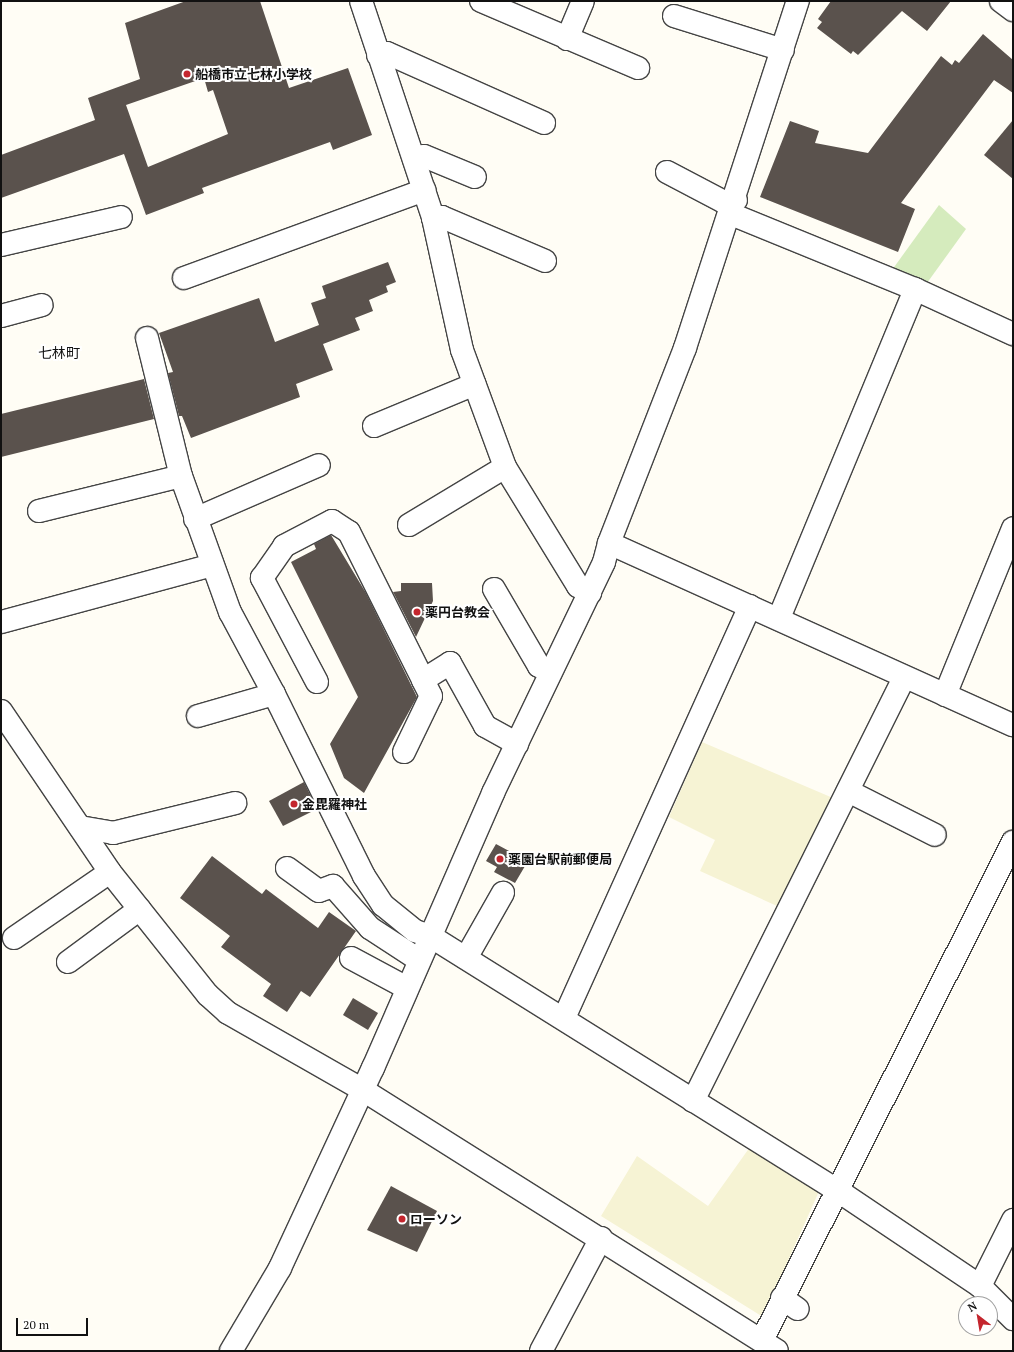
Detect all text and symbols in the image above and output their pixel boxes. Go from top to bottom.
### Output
place label: 船橋市立七林小学校 [195,66,312,82]
marker: 船橋市立七林小学校 [182,69,192,79]
district label: 七林町 [38,345,80,361]
place label: 薬円台教会 [425,604,490,620]
marker: 薬円台教会 [412,607,422,617]
place label: 金毘羅神社 [302,796,367,812]
marker: 金毘羅神社 [289,799,299,809]
place label: 薬園台駅前郵便局 [508,851,612,867]
marker: 薬園台駅前郵便局 [495,854,505,864]
place label: ローソン [410,1211,462,1227]
marker: ローソン [397,1214,407,1224]
north arrow [958,1296,998,1336]
text: N [965,1298,980,1315]
scale bar [18,1310,90,1336]
text: 20 m [23,1317,49,1332]

